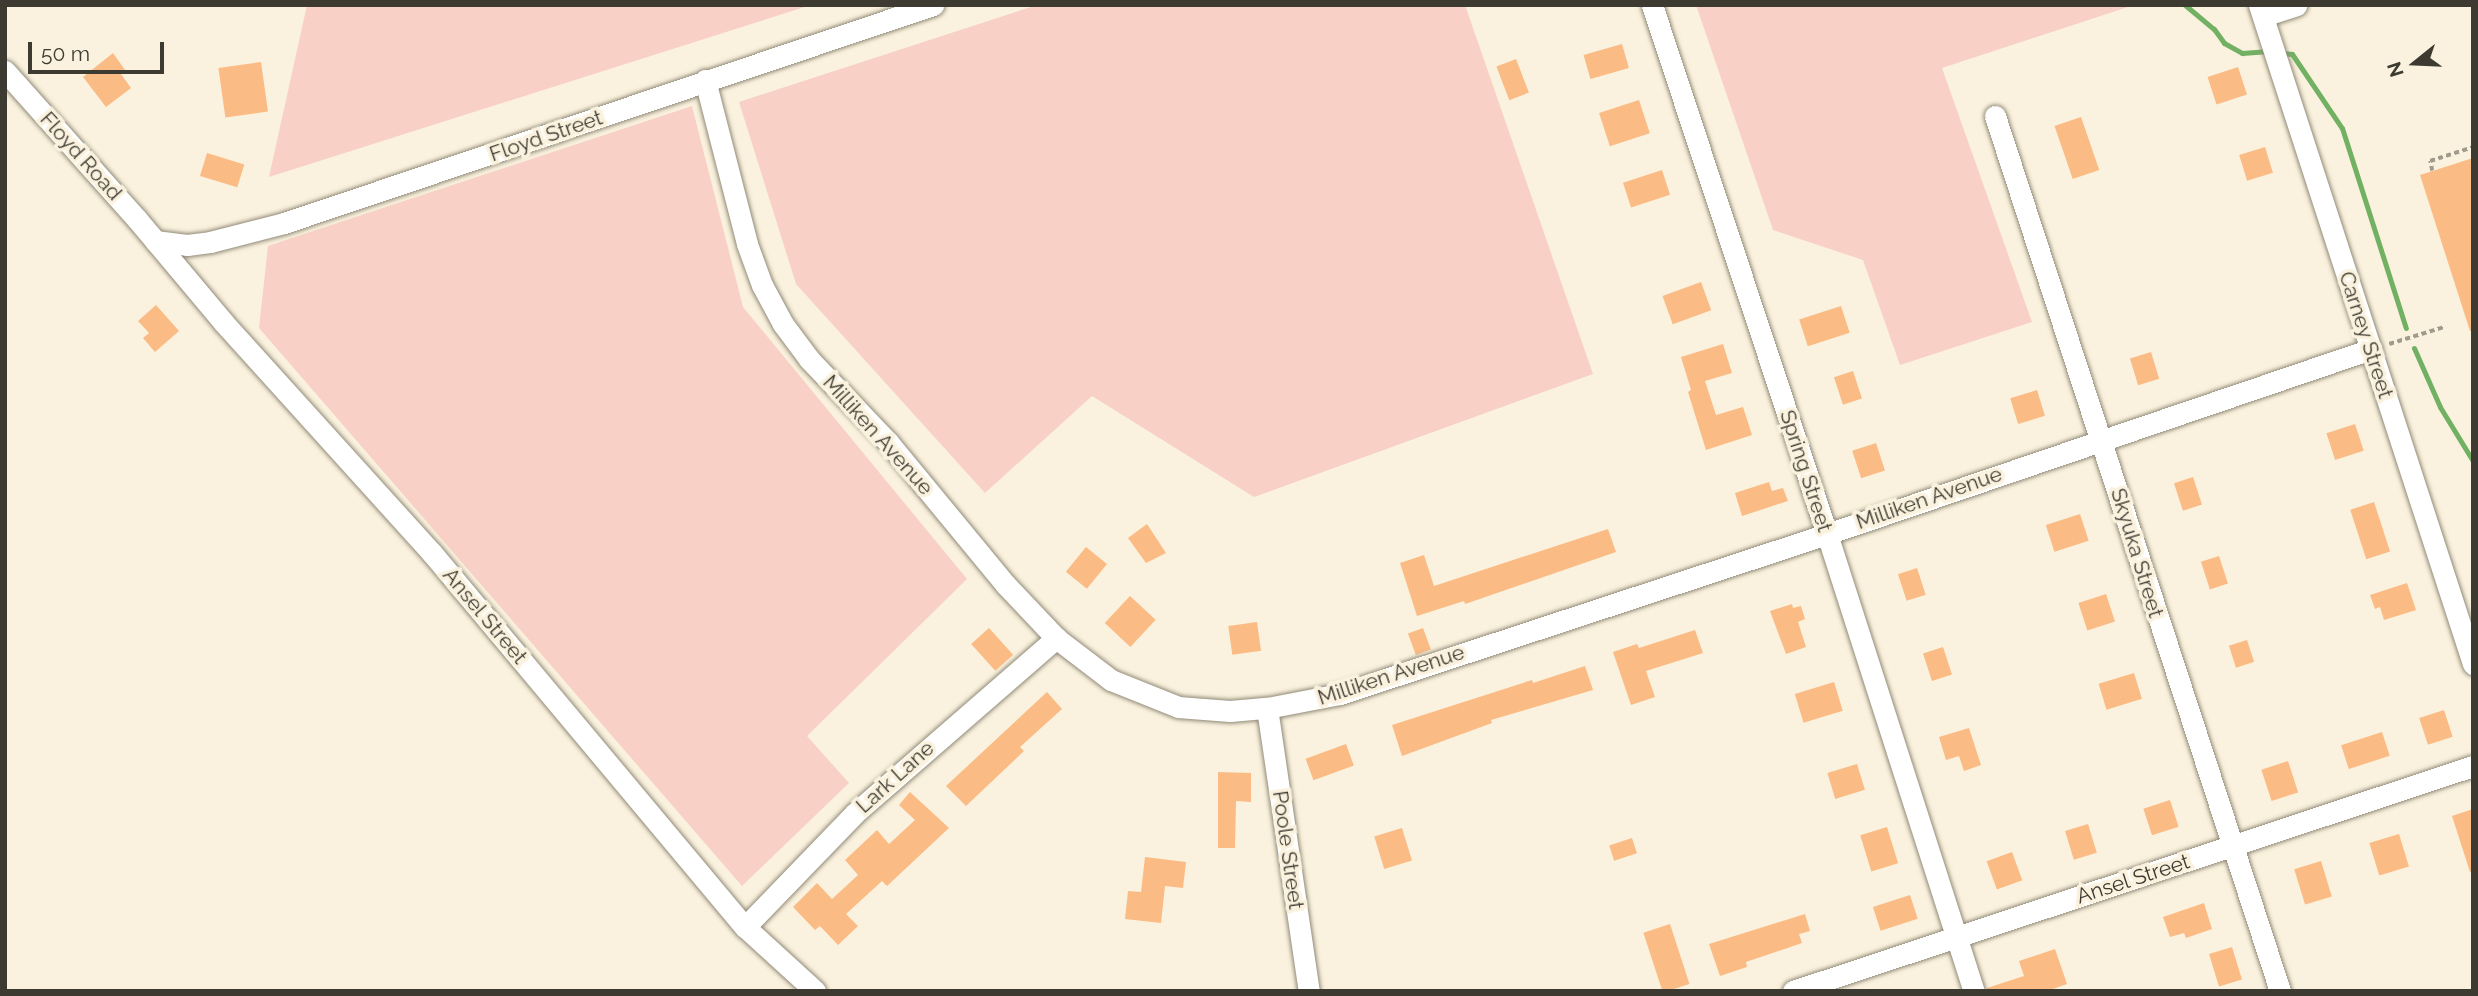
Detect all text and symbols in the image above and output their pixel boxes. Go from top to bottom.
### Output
scale bar [32,28,168,72]
north arrow [2380,28,2450,98]
text: 50 m [41,41,90,66]
text: N [2382,59,2408,80]
street label: Floyd Street [486,105,606,167]
street label: Floyd Road [35,107,127,205]
street label: Carney Street [2334,268,2398,402]
street label: Milliken Avenue [817,370,939,500]
street label: Spring Street [1774,407,1838,535]
street label: Milliken Avenue [1852,461,2006,535]
street label: Skyuka Street [2105,485,2169,621]
street label: Ansel Street [437,563,533,669]
street label: Milliken Avenue [1314,639,1468,711]
street label: Lark Lane [851,736,939,818]
street label: Poole Street [1267,789,1309,911]
street label: Ansel Street [2073,849,2193,909]

